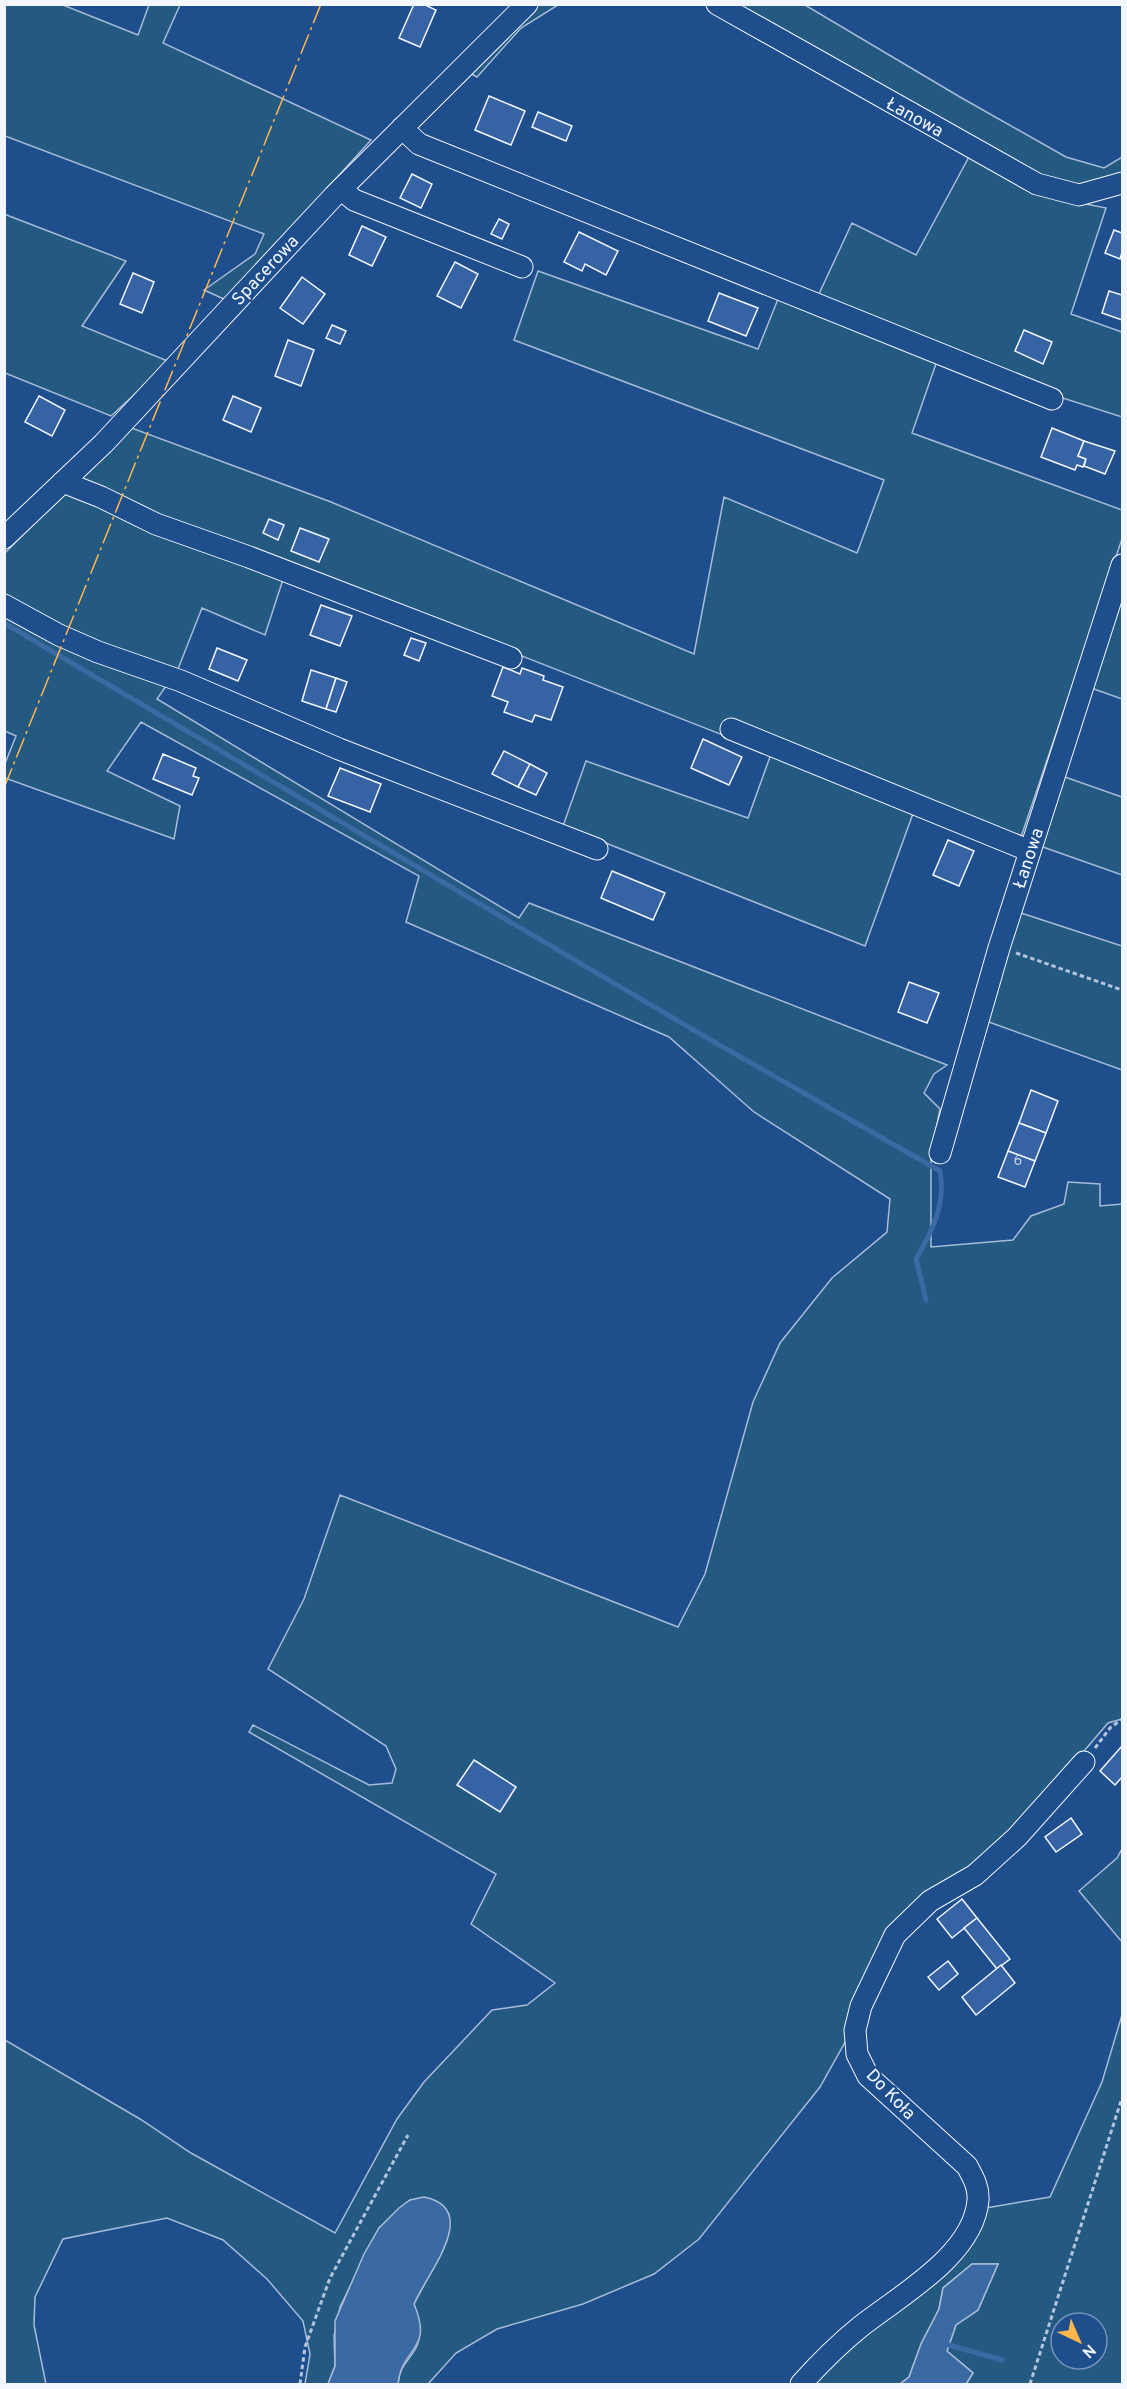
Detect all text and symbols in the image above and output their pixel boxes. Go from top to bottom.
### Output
street label: Łanowa [881,93,947,143]
street label: Spacerowa [227,231,305,311]
street label: Łanowa [1009,825,1050,892]
house number: 6 [1014,1152,1023,1171]
street label: Do Koła [860,2065,920,2125]
north arrow [1049,2311,1109,2371]
text: N [1077,2339,1099,2362]

